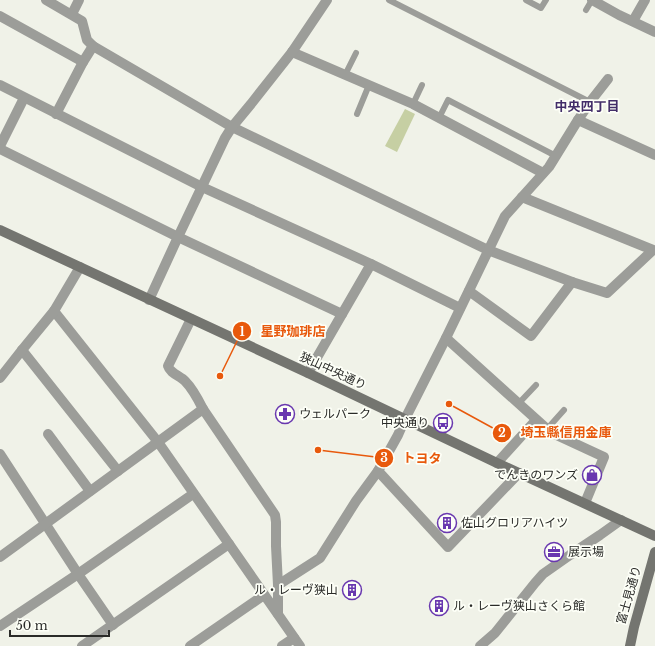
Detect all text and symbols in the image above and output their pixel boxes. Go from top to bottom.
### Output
district label: 中央四丁目 [554,98,620,115]
callout: 星野珈琲店 [232,319,333,344]
text: 星野珈琲店 [260,323,326,340]
text: 1 [239,324,245,339]
street label: 狭山中央通り [297,349,369,393]
pharmacy icon: ウェルパーク [274,403,296,425]
place label: ウェルパーク [299,406,371,421]
bus stop icon: 中央通り [432,412,454,434]
place label: 中央通り [381,415,429,430]
callout: 埼玉縣信用金庫 [492,420,619,445]
text: 埼玉縣信用金庫 [520,424,612,441]
text: 2 [498,425,506,440]
callout: トヨタ [374,446,449,471]
text: 3 [380,450,388,465]
text: トヨタ [402,450,442,467]
shop icon: でんきのワンズ [581,464,603,486]
place label: でんきのワンズ [494,467,578,482]
building icon: 佐山グロリアハイツ [436,512,458,534]
place label: 佐山グロリアハイツ [461,515,568,530]
office icon: 展示場 [543,541,565,563]
place label: 展示場 [568,544,604,559]
street label: 富士見通り [613,564,644,626]
building icon: ル・レーヴ狭山 [341,579,363,601]
place label: ル・レーヴ狭山 [254,582,338,597]
building icon: ル・レーヴ狭山さくら館 [428,595,450,617]
place label: ル・レーヴ狭山さくら館 [453,598,585,613]
scale bar [10,612,109,638]
text: 50 m [16,618,48,633]

